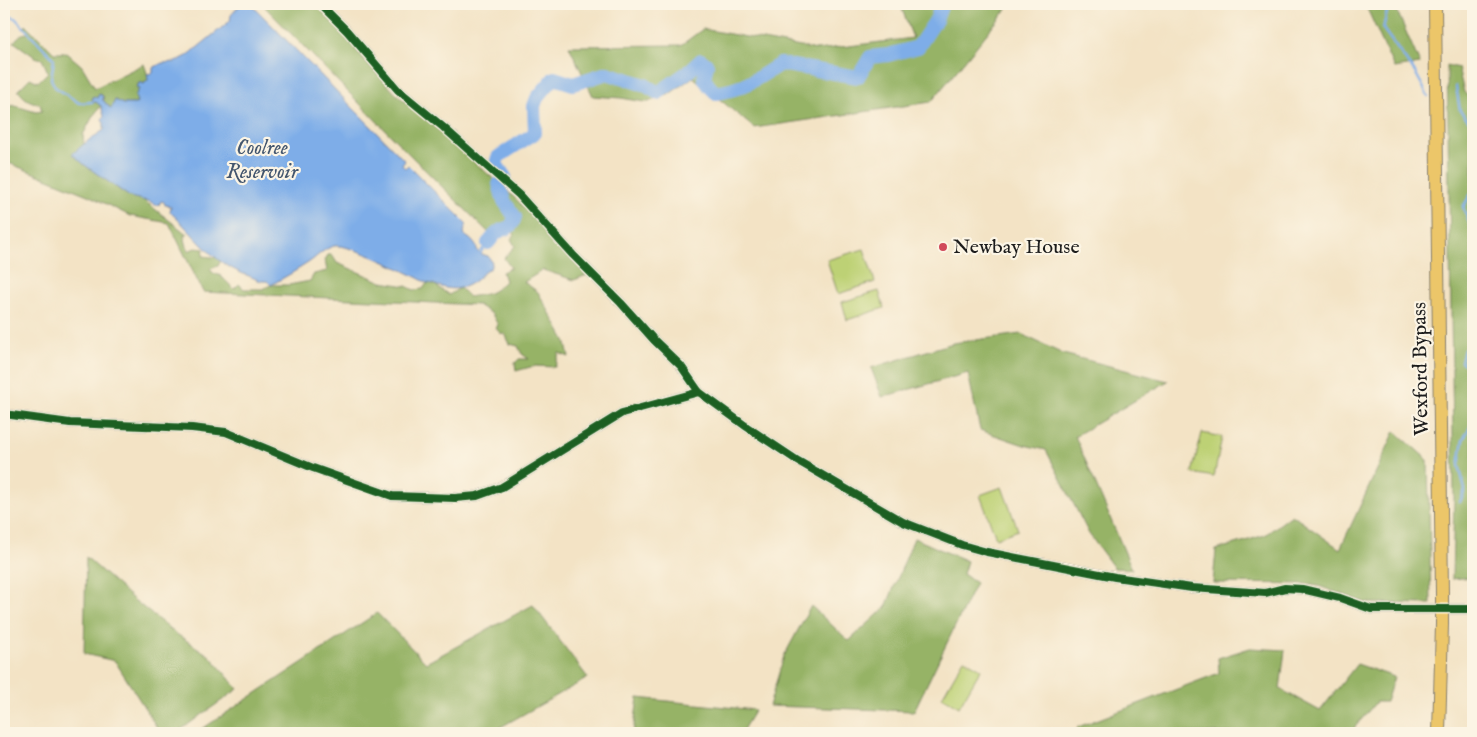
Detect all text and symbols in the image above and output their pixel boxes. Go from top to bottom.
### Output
water label: Coolree Reservoir [226,135,299,186]
place label: Newbay House [953,235,1080,260]
marker: Newbay House [937,241,949,253]
street label: Wexford Bypass [1407,302,1435,436]

